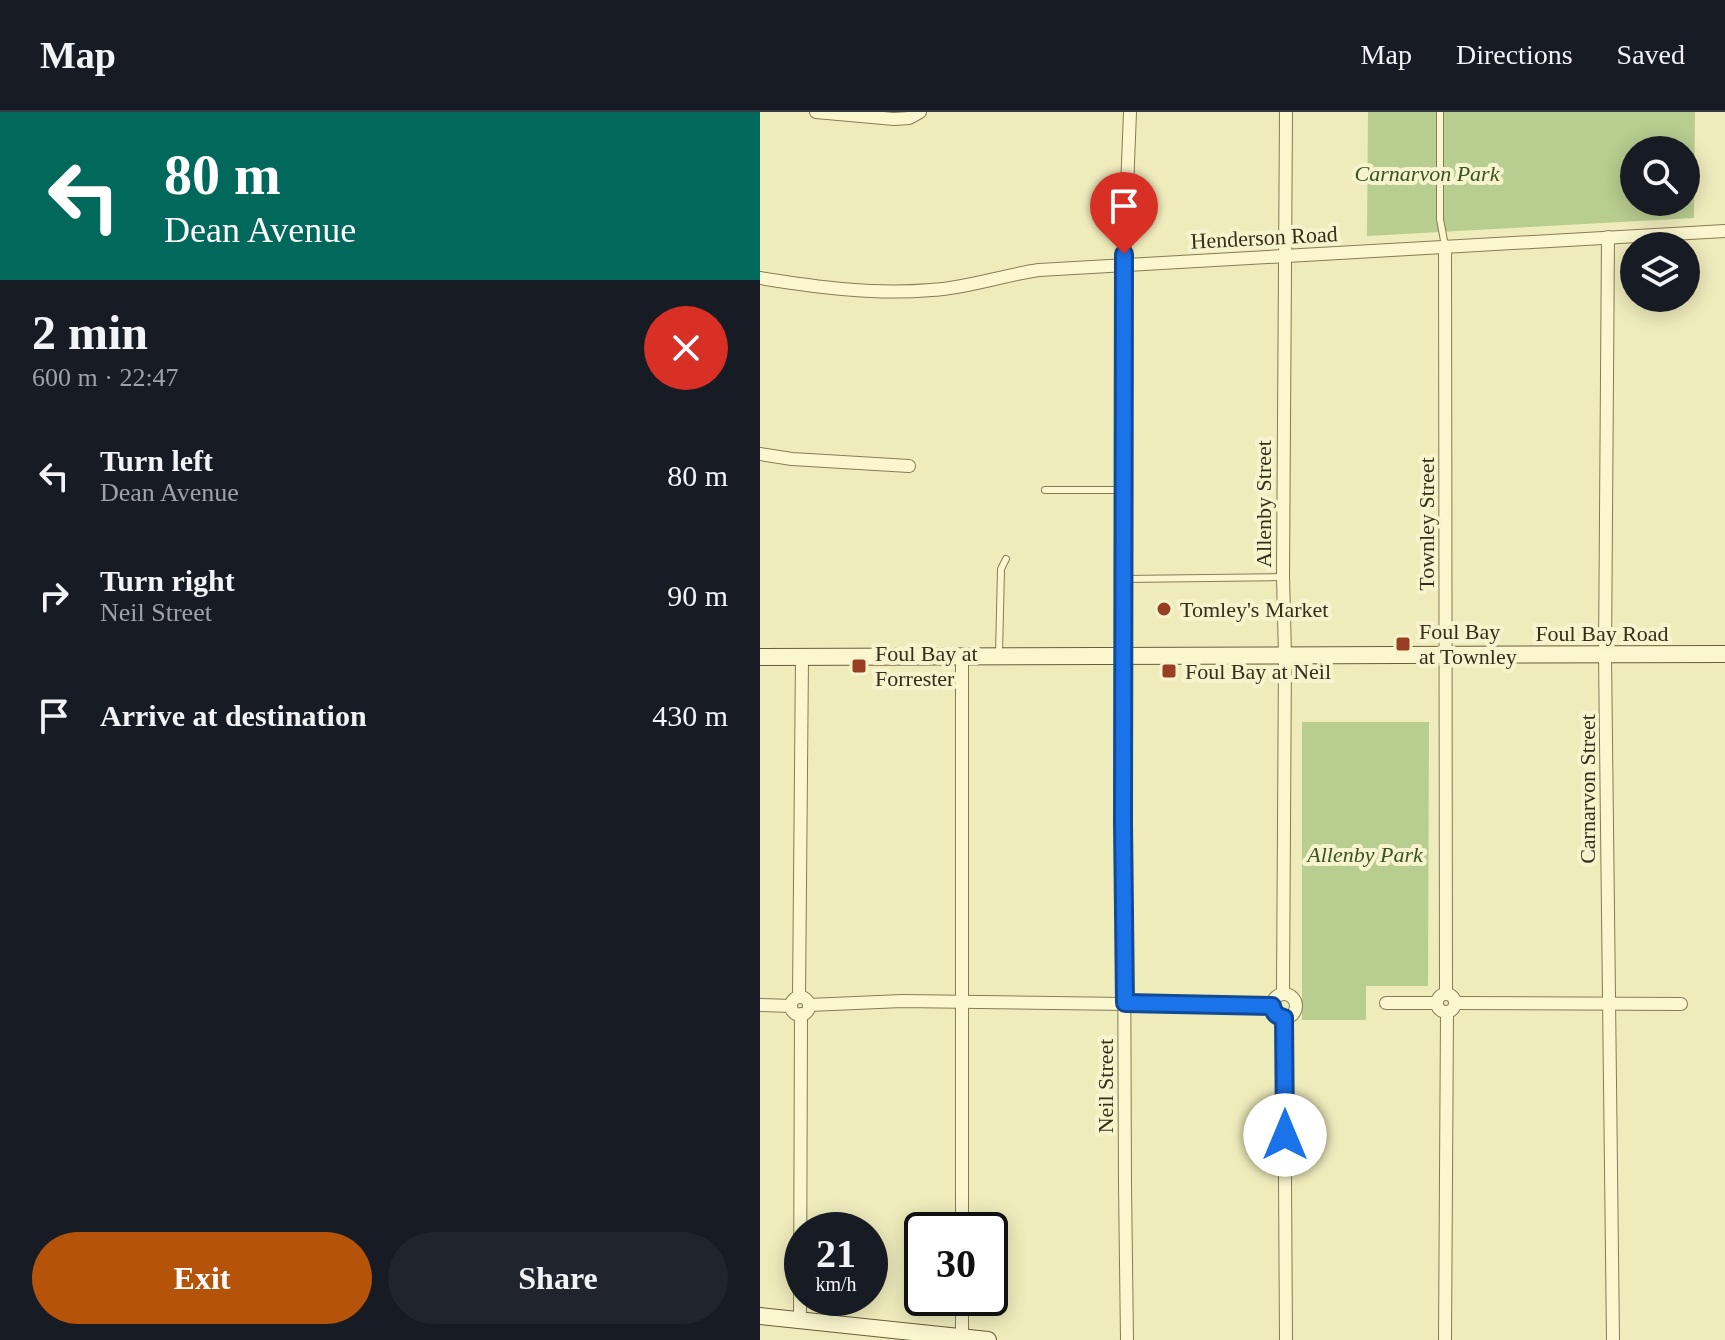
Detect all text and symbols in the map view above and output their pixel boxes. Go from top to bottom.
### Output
text: Map [40,34,116,76]
text: Map [1361,39,1412,70]
text: Directions [1456,39,1573,70]
text: Saved [1617,39,1685,70]
map controls [1620,136,1700,312]
button: search [1620,136,1700,216]
icon: left [32,144,136,248]
text: 80 m [164,144,281,206]
park label: Carnarvon Park [1355,161,1501,186]
pin [1090,172,1158,254]
icon: arrive [1102,184,1146,228]
text: Dean Avenue [164,210,356,250]
street label: Henderson Road [1190,221,1338,254]
button: layers [1620,232,1700,312]
text: 2 min [32,306,148,359]
button: close [644,306,728,390]
text: 600 m · 22:47 [32,363,179,392]
street label: Allenby Street [1251,440,1276,568]
text: Turn left [100,444,213,477]
icon: left [32,454,76,498]
street label: Townley Street [1414,457,1439,591]
text: 80 m [667,459,728,492]
text: Dean Avenue [100,478,239,507]
text: Turn right [100,564,235,597]
icon: right [32,574,76,618]
text: 90 m [667,579,728,612]
place label: Tomley's Market [1180,597,1328,622]
text: Neil Street [100,598,212,627]
marker: Tomley's Market [1155,600,1173,618]
place label: Foul Bay at Townley [1419,619,1517,669]
street label: Foul Bay Road [1535,621,1669,646]
marker: Foul Bay at Townley [1394,635,1412,653]
place label: Foul Bay at Forrester [875,641,978,691]
marker: Foul Bay at Forrester [850,657,868,675]
place label: Foul Bay at Neil [1185,659,1331,684]
marker: Foul Bay at Neil [1160,662,1178,680]
icon: arrive [32,694,76,738]
text: Arrive at destination [100,699,367,732]
text: 430 m [652,699,728,732]
street label: Carnarvon Street [1575,714,1600,864]
park label: Allenby Park [1305,842,1424,867]
street label: Neil Street [1093,1039,1118,1133]
position arrow [1243,1093,1327,1177]
speed limit sign: 30 [904,1212,1008,1316]
text: 21 [816,1231,856,1276]
button: Exit [32,1232,372,1324]
button: Share [388,1232,728,1324]
text: km/h [815,1273,857,1295]

